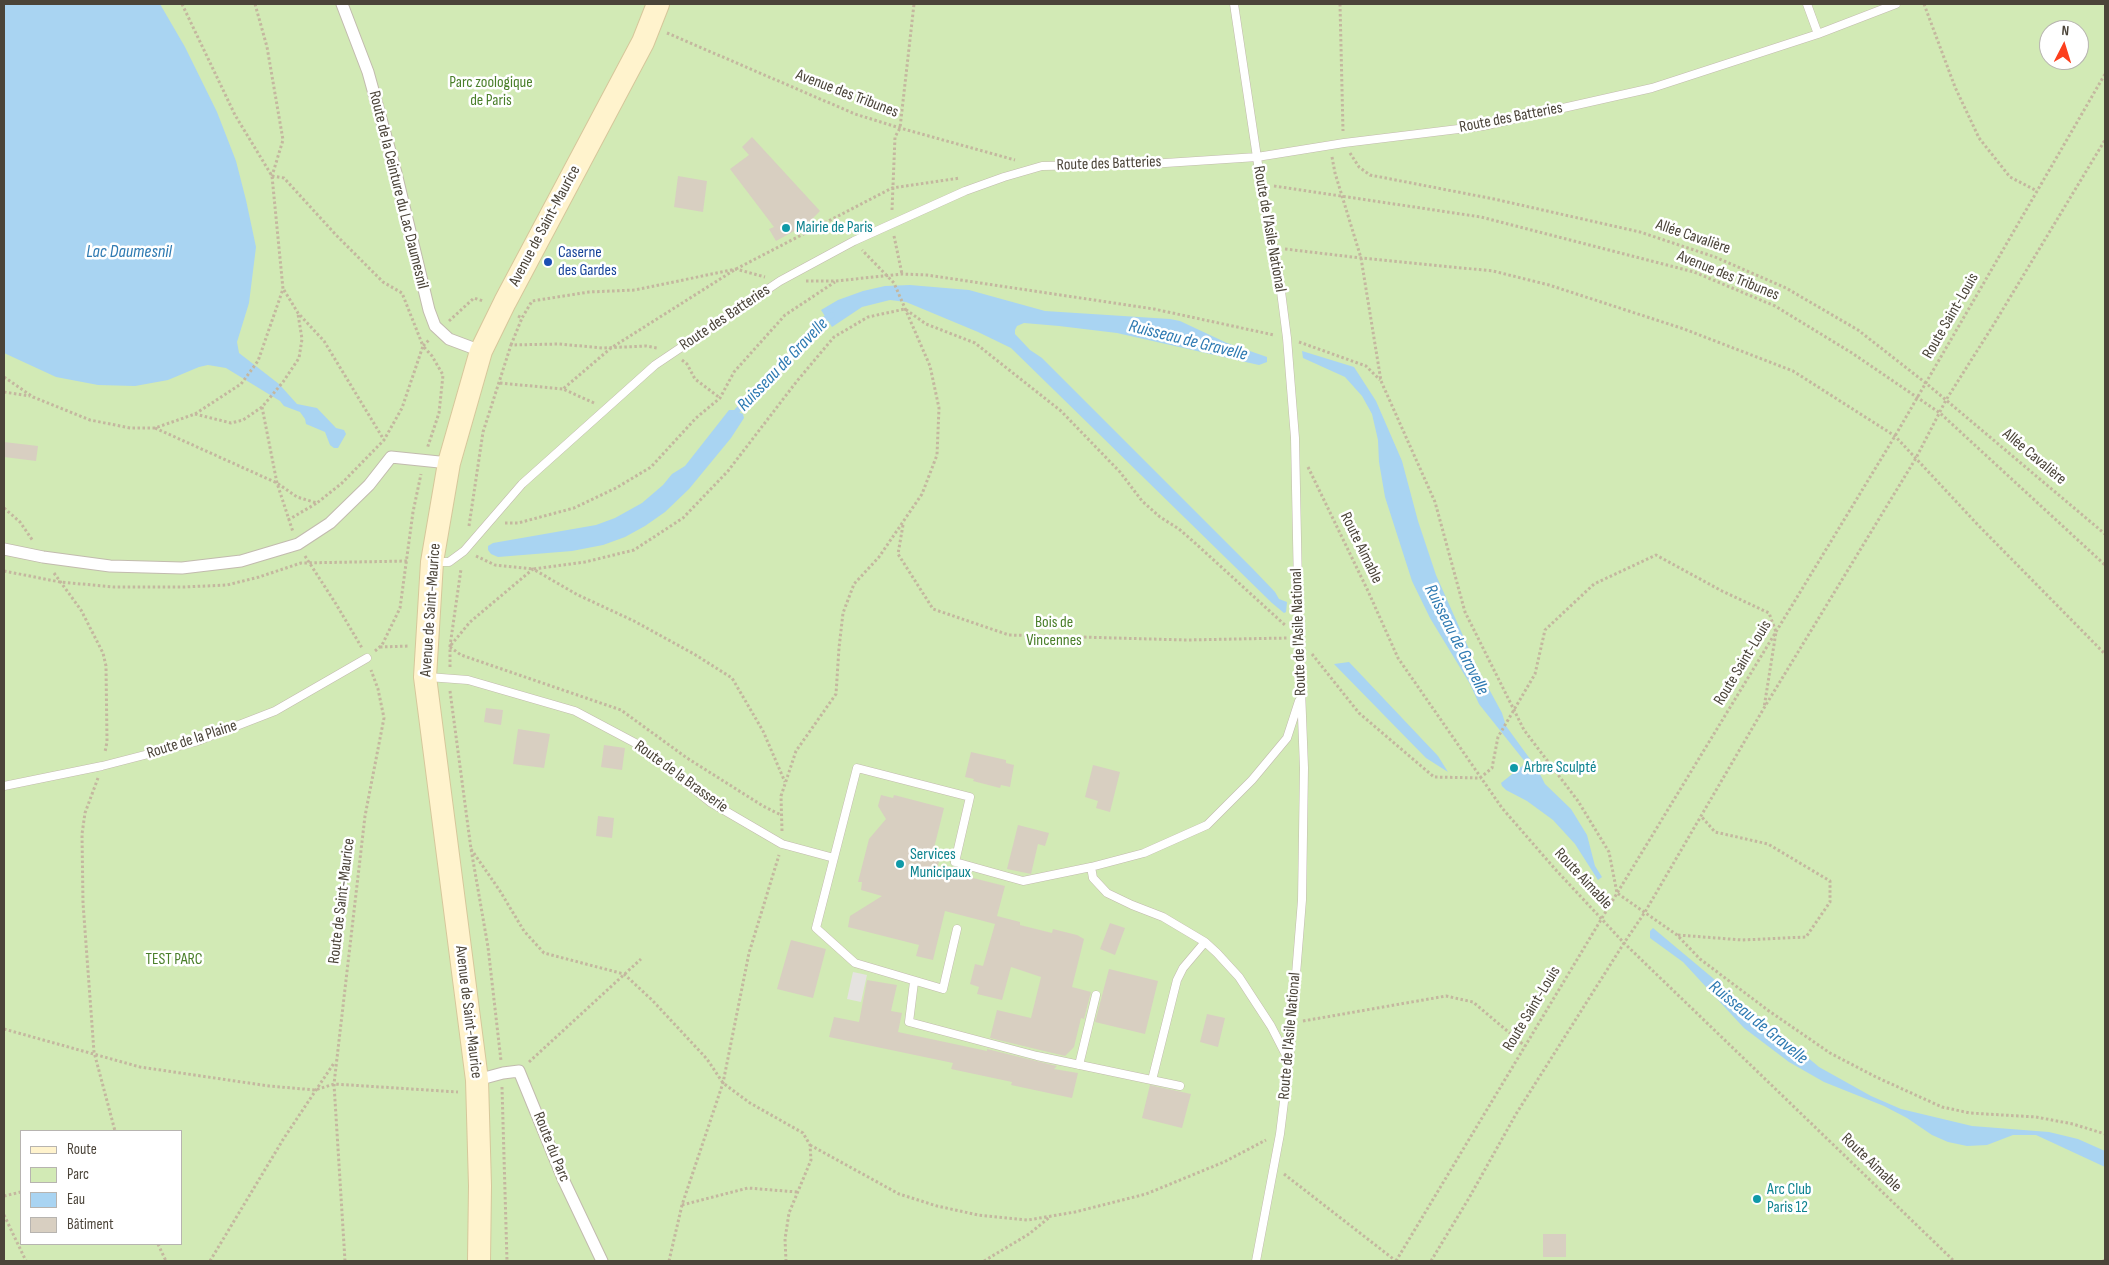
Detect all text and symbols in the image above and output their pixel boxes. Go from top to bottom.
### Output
north arrow [2039,20,2089,70]
text: N [2061,22,2070,39]
street label: Avenue des Tribunes [793,66,901,122]
park label: Parc zoologique de Paris [449,73,533,111]
street label: Route de la Ceinture du Lac Daumesnil [364,89,432,291]
street label: Route des Batteries [1458,99,1564,137]
street label: Route des Batteries [1056,153,1162,175]
street label: Avenue de Saint-Maurice [505,162,585,290]
street label: Route de l'Asile National [1248,164,1290,294]
street label: Allée Cavalière [1653,215,1733,259]
place label: Mairie de Paris [796,218,873,238]
marker: Mairie de Paris [780,222,792,234]
water label: Lac Daumesnil [86,241,172,263]
place label: Caserne des Gardes [558,243,617,281]
street label: Avenue des Tribunes [1674,247,1782,305]
marker: Caserne des Gardes [542,256,554,268]
street label: Route Saint-Louis [1919,270,1983,362]
street label: Route des Batteries [676,281,774,355]
water label: Ruisseau de Gravelle [733,314,833,416]
water label: Ruisseau de Gravelle [1127,316,1249,366]
street label: Allée Cavalière [1998,425,2070,489]
street label: Route Aimable [1336,509,1386,587]
street label: Avenue de Saint-Maurice [417,543,445,677]
street label: Route de l'Asile National [1287,568,1311,696]
water label: Ruisseau de Gravelle [1419,581,1493,699]
park label: Bois de Vincennes [1026,613,1082,651]
street label: Route Saint-Louis [1710,617,1776,709]
street label: Route de la Plaine [144,716,240,764]
street label: Route de la Brasserie [630,737,732,817]
place label: Arbre Sculpté [1524,758,1596,778]
marker: Arbre Sculpté [1508,762,1520,774]
street label: Route de Saint-Maurice [325,837,359,965]
street label: Route Aimable [1550,844,1616,914]
place label: Services Municipaux [910,845,971,883]
marker: Services Municipaux [894,858,906,870]
street label: Avenue de Saint-Maurice [450,944,486,1080]
park label: TEST PARC [145,950,203,970]
street label: Route Saint-Louis [1499,963,1565,1055]
street label: Route de l'Asile National [1275,972,1305,1100]
water label: Ruisseau de Gravelle [1704,976,1812,1070]
street label: Route du Parc [528,1109,574,1185]
legend [20,1130,182,1245]
street label: Route Aimable [1837,1130,1905,1196]
text: Route [67,1140,97,1159]
text: Parc [67,1165,89,1184]
place label: Arc Club Paris 12 [1767,1180,1811,1218]
text: Eau [67,1190,85,1209]
marker: Arc Club Paris 12 [1751,1193,1763,1205]
text: Bâtiment [67,1215,114,1234]

